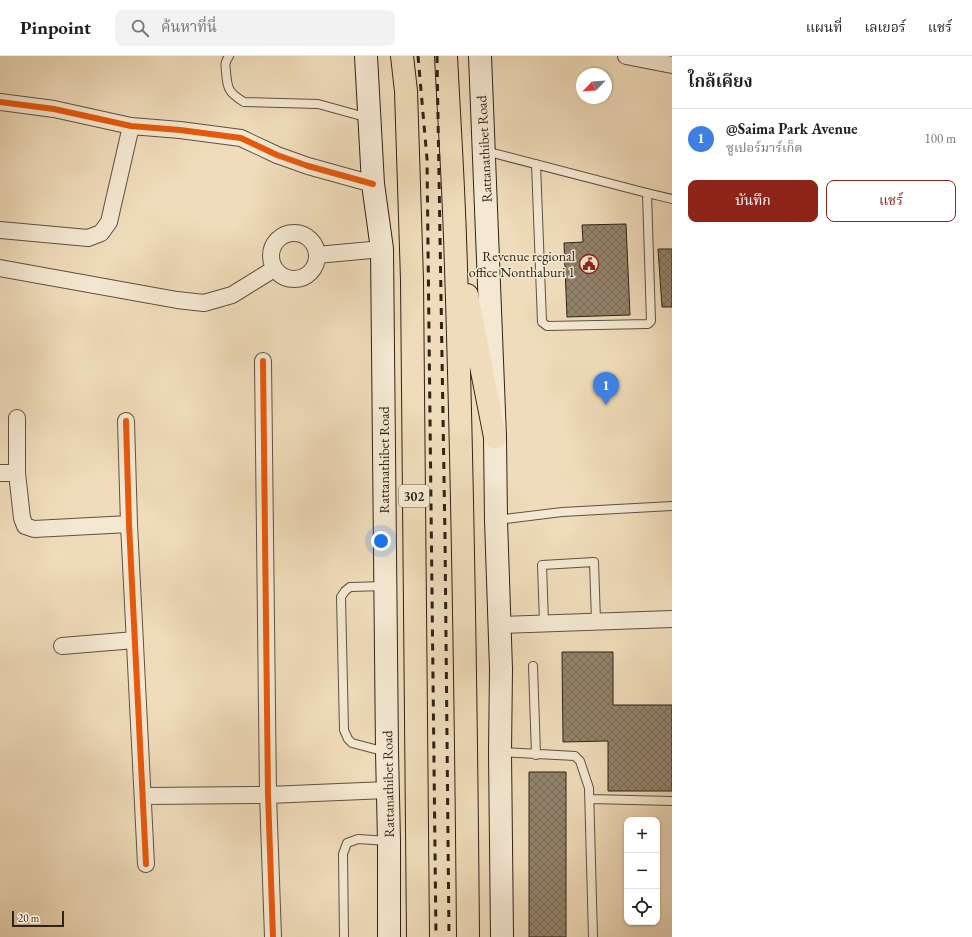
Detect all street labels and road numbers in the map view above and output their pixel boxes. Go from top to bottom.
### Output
street label: Rattanathibet Road [472,94,496,203]
street label: Rattanathibet Road [375,406,393,514]
road number: 302 [399,485,429,507]
street label: Rattanathibet Road [378,729,398,838]

